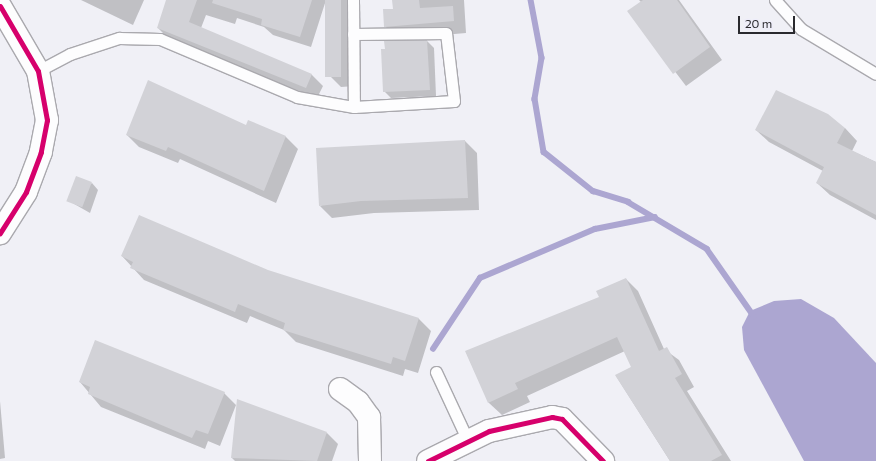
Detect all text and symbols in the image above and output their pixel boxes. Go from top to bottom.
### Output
scale bar [740,8,797,34]
text: 20 m [745,16,772,30]

